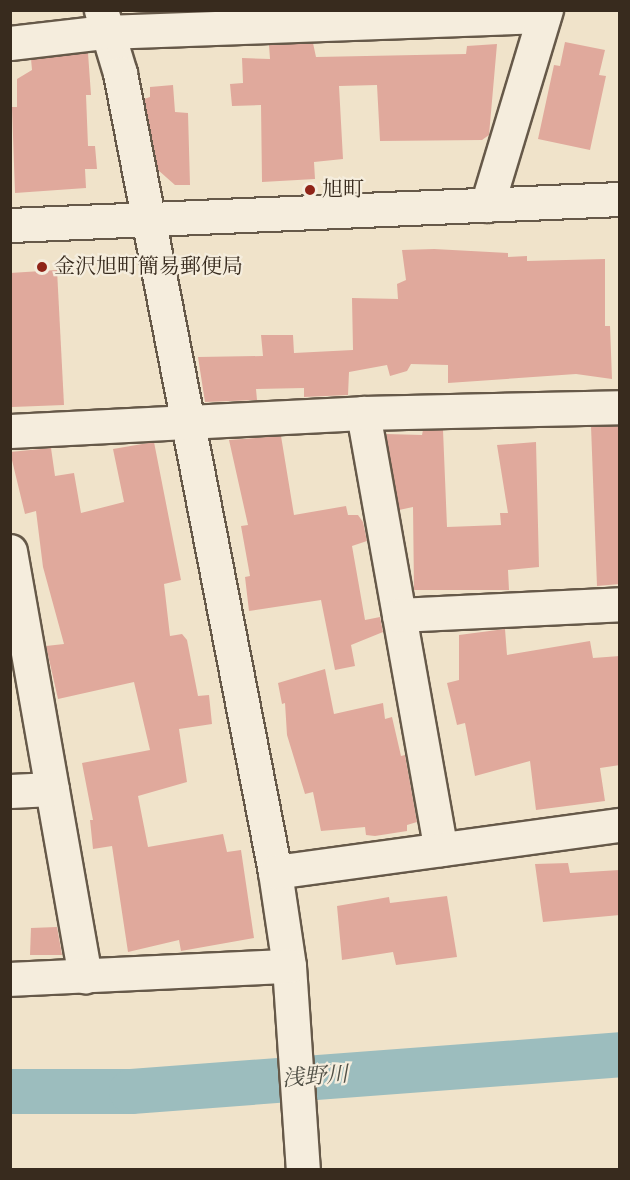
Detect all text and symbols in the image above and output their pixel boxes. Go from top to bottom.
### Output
place label: 旭町 [322,177,364,203]
marker: 旭町 [303,183,317,197]
place label: 金沢旭町簡易郵便局 [54,254,243,280]
marker: 金沢旭町簡易郵便局 [35,260,49,274]
water label: 浅野川 [281,1062,349,1092]

